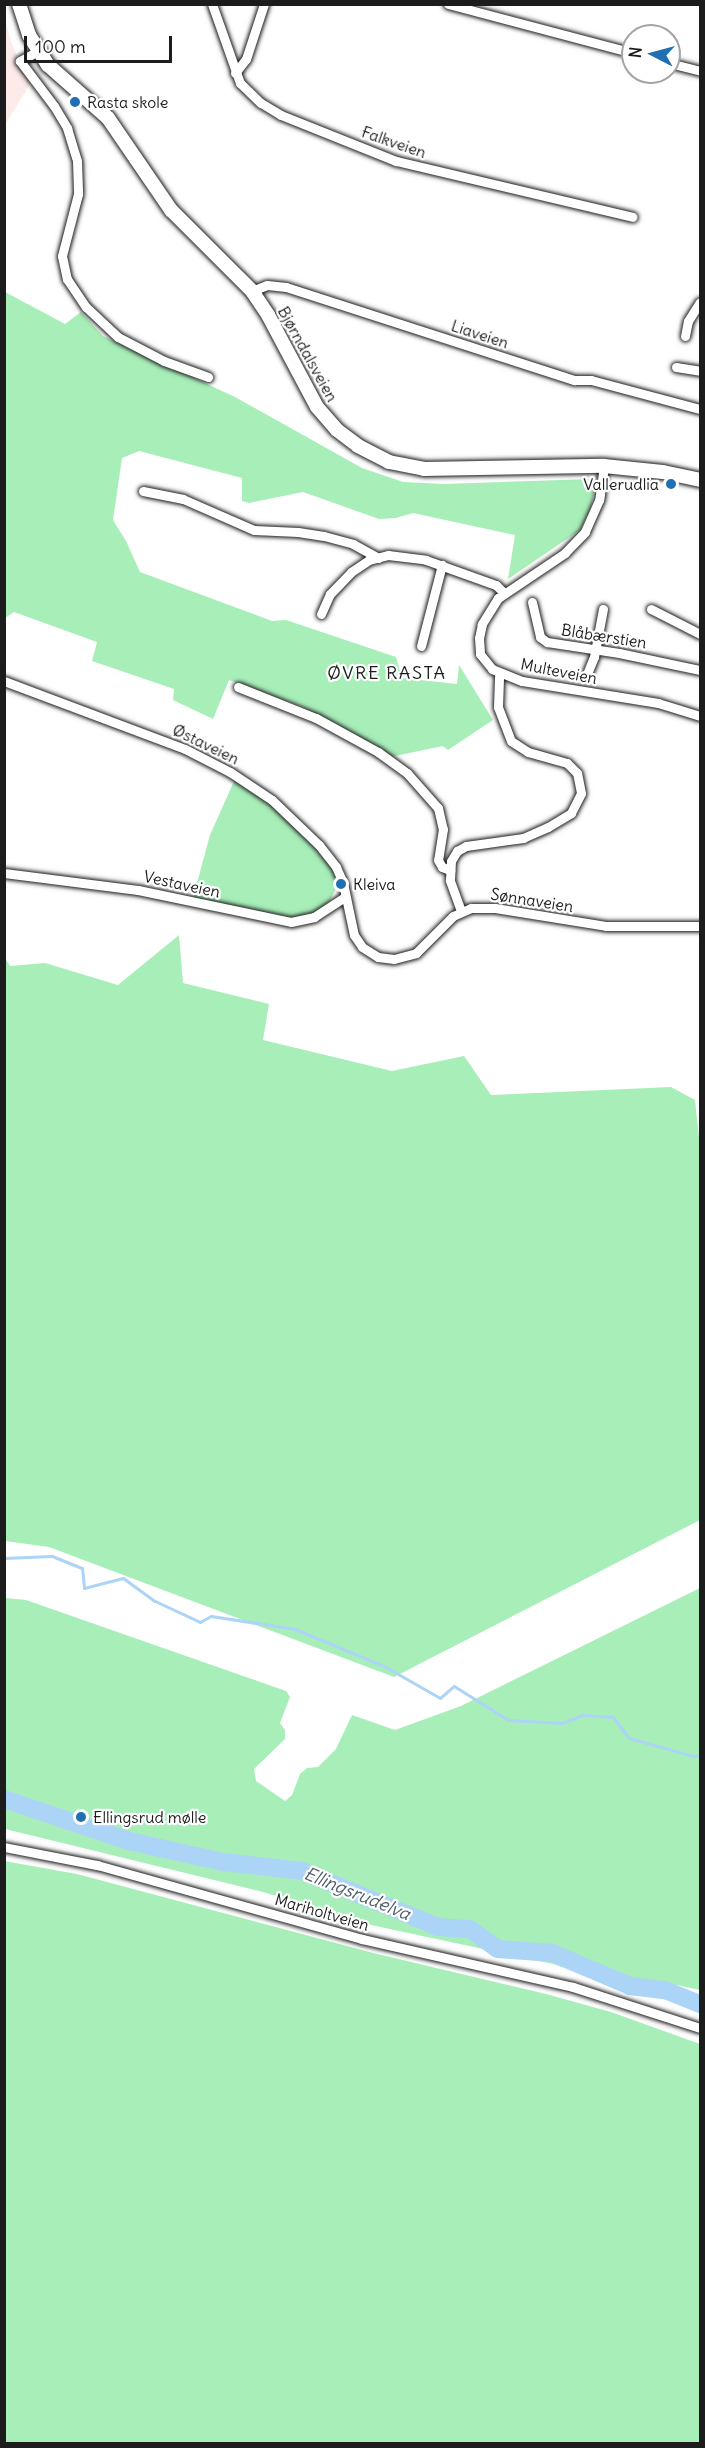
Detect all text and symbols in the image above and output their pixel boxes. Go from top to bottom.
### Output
scale bar [27,24,176,62]
north arrow [621,24,681,84]
text: 100 m [35,35,86,58]
text: N [625,46,646,59]
place label: Rasta skole [87,92,168,112]
marker: Rasta skole [68,95,82,109]
street label: Falkveien [359,122,429,162]
street label: Bjørndalsveien [274,303,342,405]
street label: Liaveien [449,316,511,352]
place label: Vallerudlia [583,474,659,494]
marker: Vallerudlia [664,477,678,491]
street label: Blåbærstien [560,620,648,652]
street label: Multeveien [519,654,599,688]
district label: ØVRE RASTA [327,662,447,684]
street label: Østaveien [170,720,242,768]
street label: Vestaveien [142,867,222,901]
place label: Kleiva [353,874,395,894]
marker: Kleiva [334,877,348,891]
street label: Sønnaveien [489,884,575,916]
place label: Ellingsrud mølle [93,1807,206,1827]
marker: Ellingsrud mølle [74,1810,88,1824]
water label: Ellingsrudelva [301,1863,413,1925]
street label: Mariholtveien [273,1889,371,1935]

